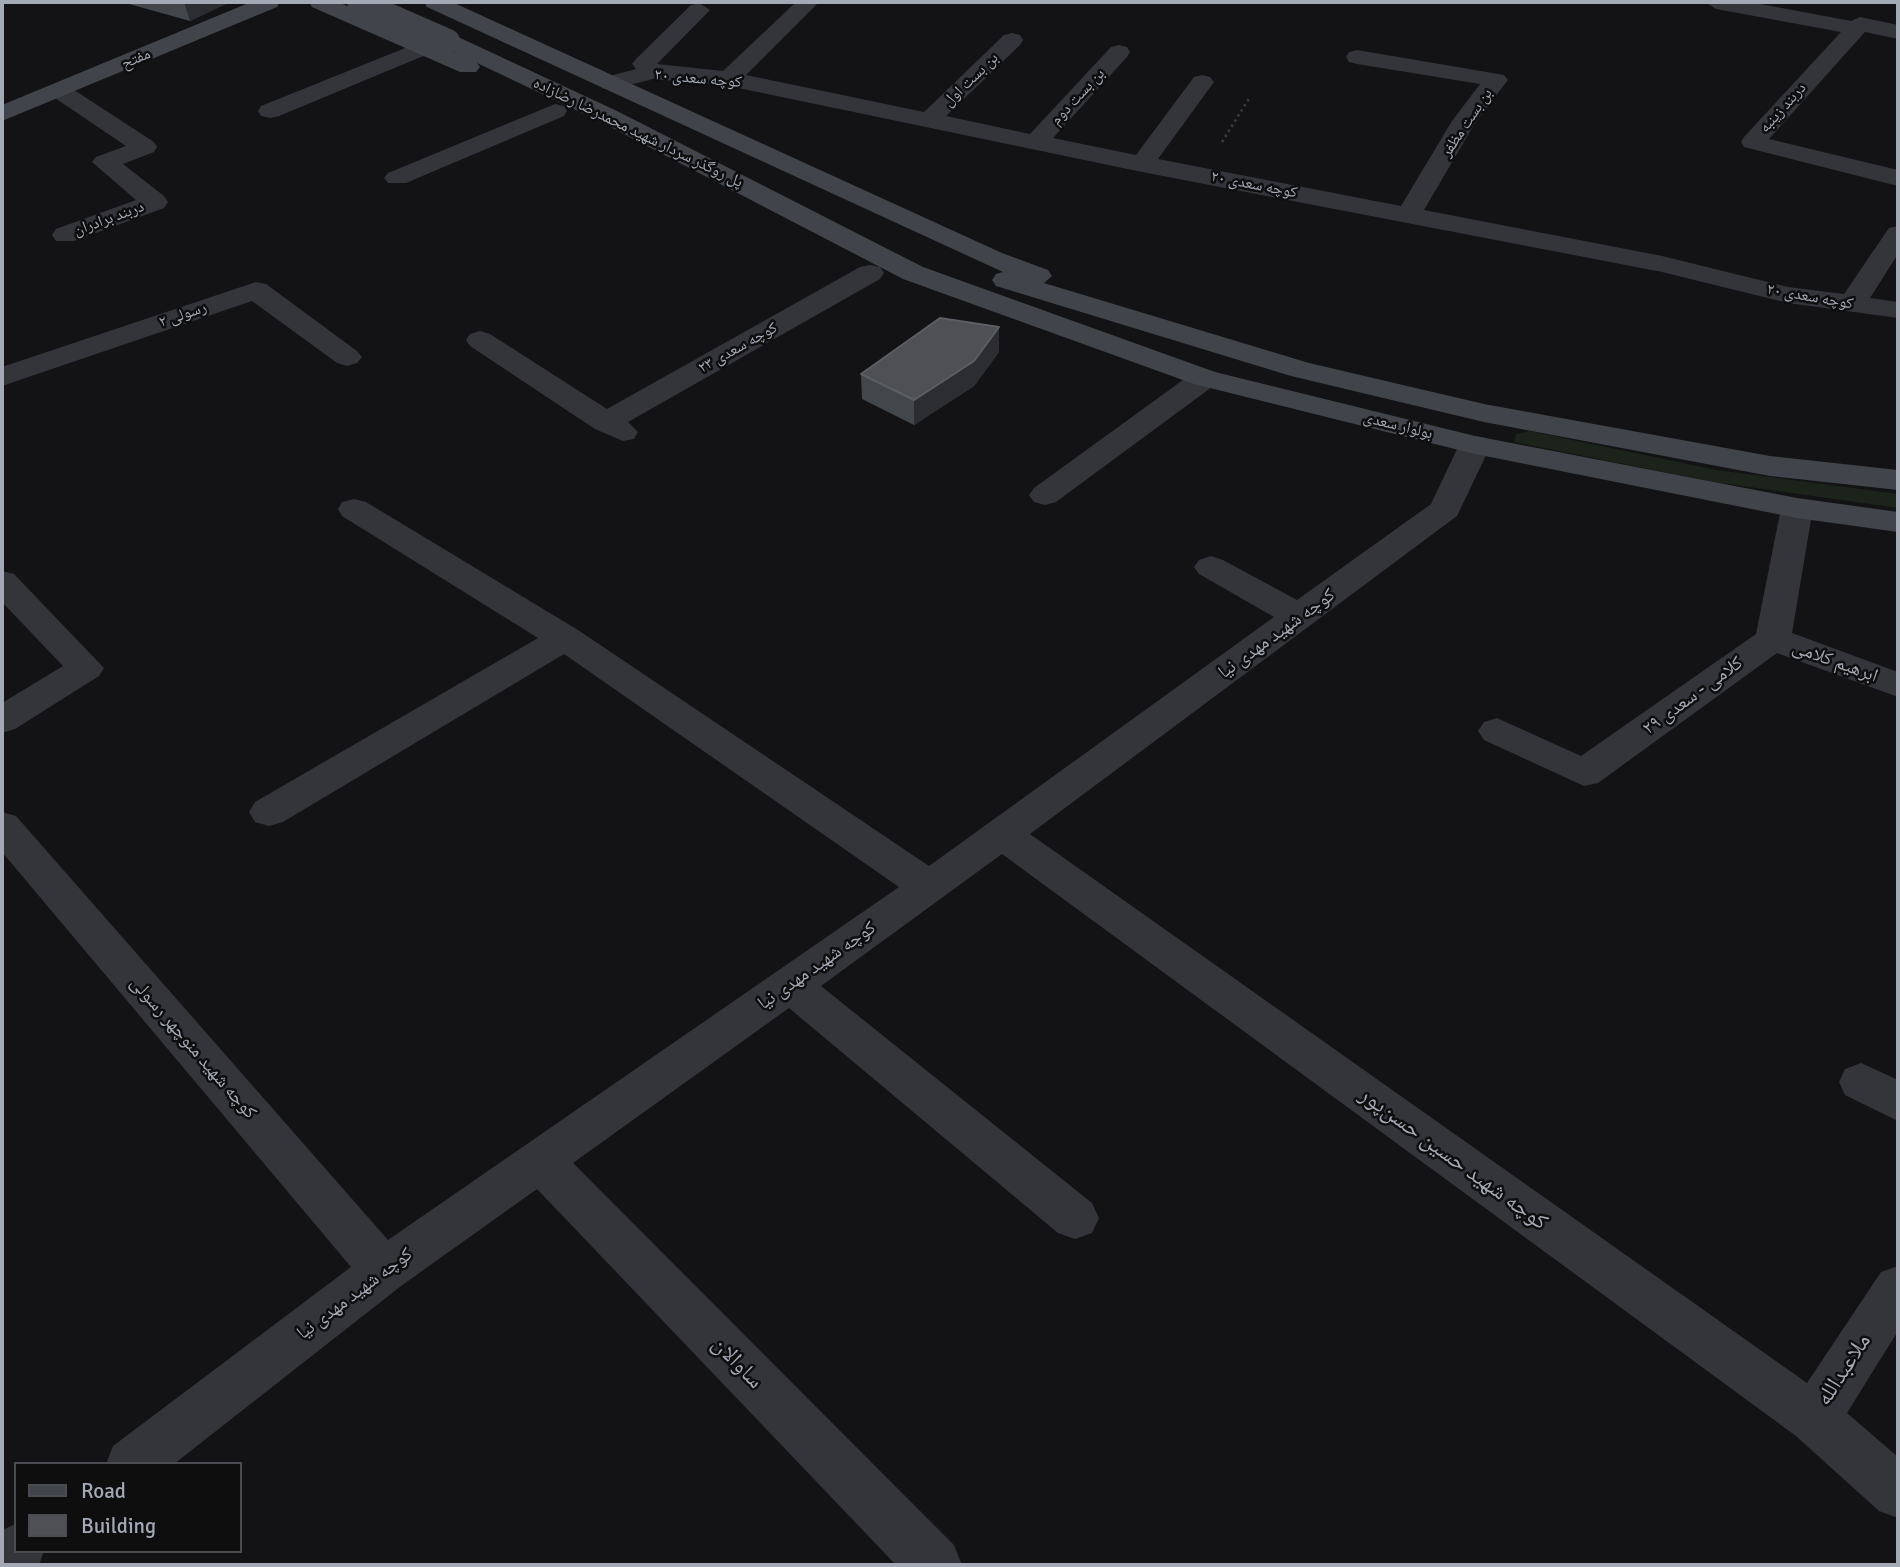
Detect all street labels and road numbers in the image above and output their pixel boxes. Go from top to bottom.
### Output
street label: مفتح [118,44,154,74]
street label: بن بست اول [939,49,1003,111]
street label: بن بست دوم [1047,65,1109,129]
street label: کوچه سعدی ۲۰ [654,66,742,92]
street label: پل روگذر سردار شهید محمدرضا رضازاده [530,74,746,192]
street label: دربند زینبه [1755,79,1811,137]
street label: بن بست مظفر [1437,85,1497,161]
street label: کوچه سعدی ۲۰ [1209,167,1299,203]
street label: دربند برادران [71,197,147,241]
street label: کوچه سعدی ۲۰ [1765,280,1855,314]
street label: رسولی ۲ [157,298,209,332]
street label: کوچه سعدی ۲۳ [695,318,781,378]
street label: بولوار سعدی [1361,408,1435,444]
street label: کوچه شهید مهدی نیا [1214,584,1340,684]
street label: ابرهیم کلامی [1789,636,1881,688]
street label: کلامی - سعدی ۲۹ [1638,652,1748,740]
street label: کوچه شهید مهدی نیا [753,917,881,1015]
street label: کوچه شهید منوچهر رسولی [125,972,261,1124]
street label: کوچه شهید حسین حسن‌پور [1353,1081,1553,1237]
street label: کوچه شهید مهدی نیا [293,1243,417,1345]
street label: ملاعبدالله [1811,1329,1877,1411]
street label: ساوالان [705,1331,769,1395]

